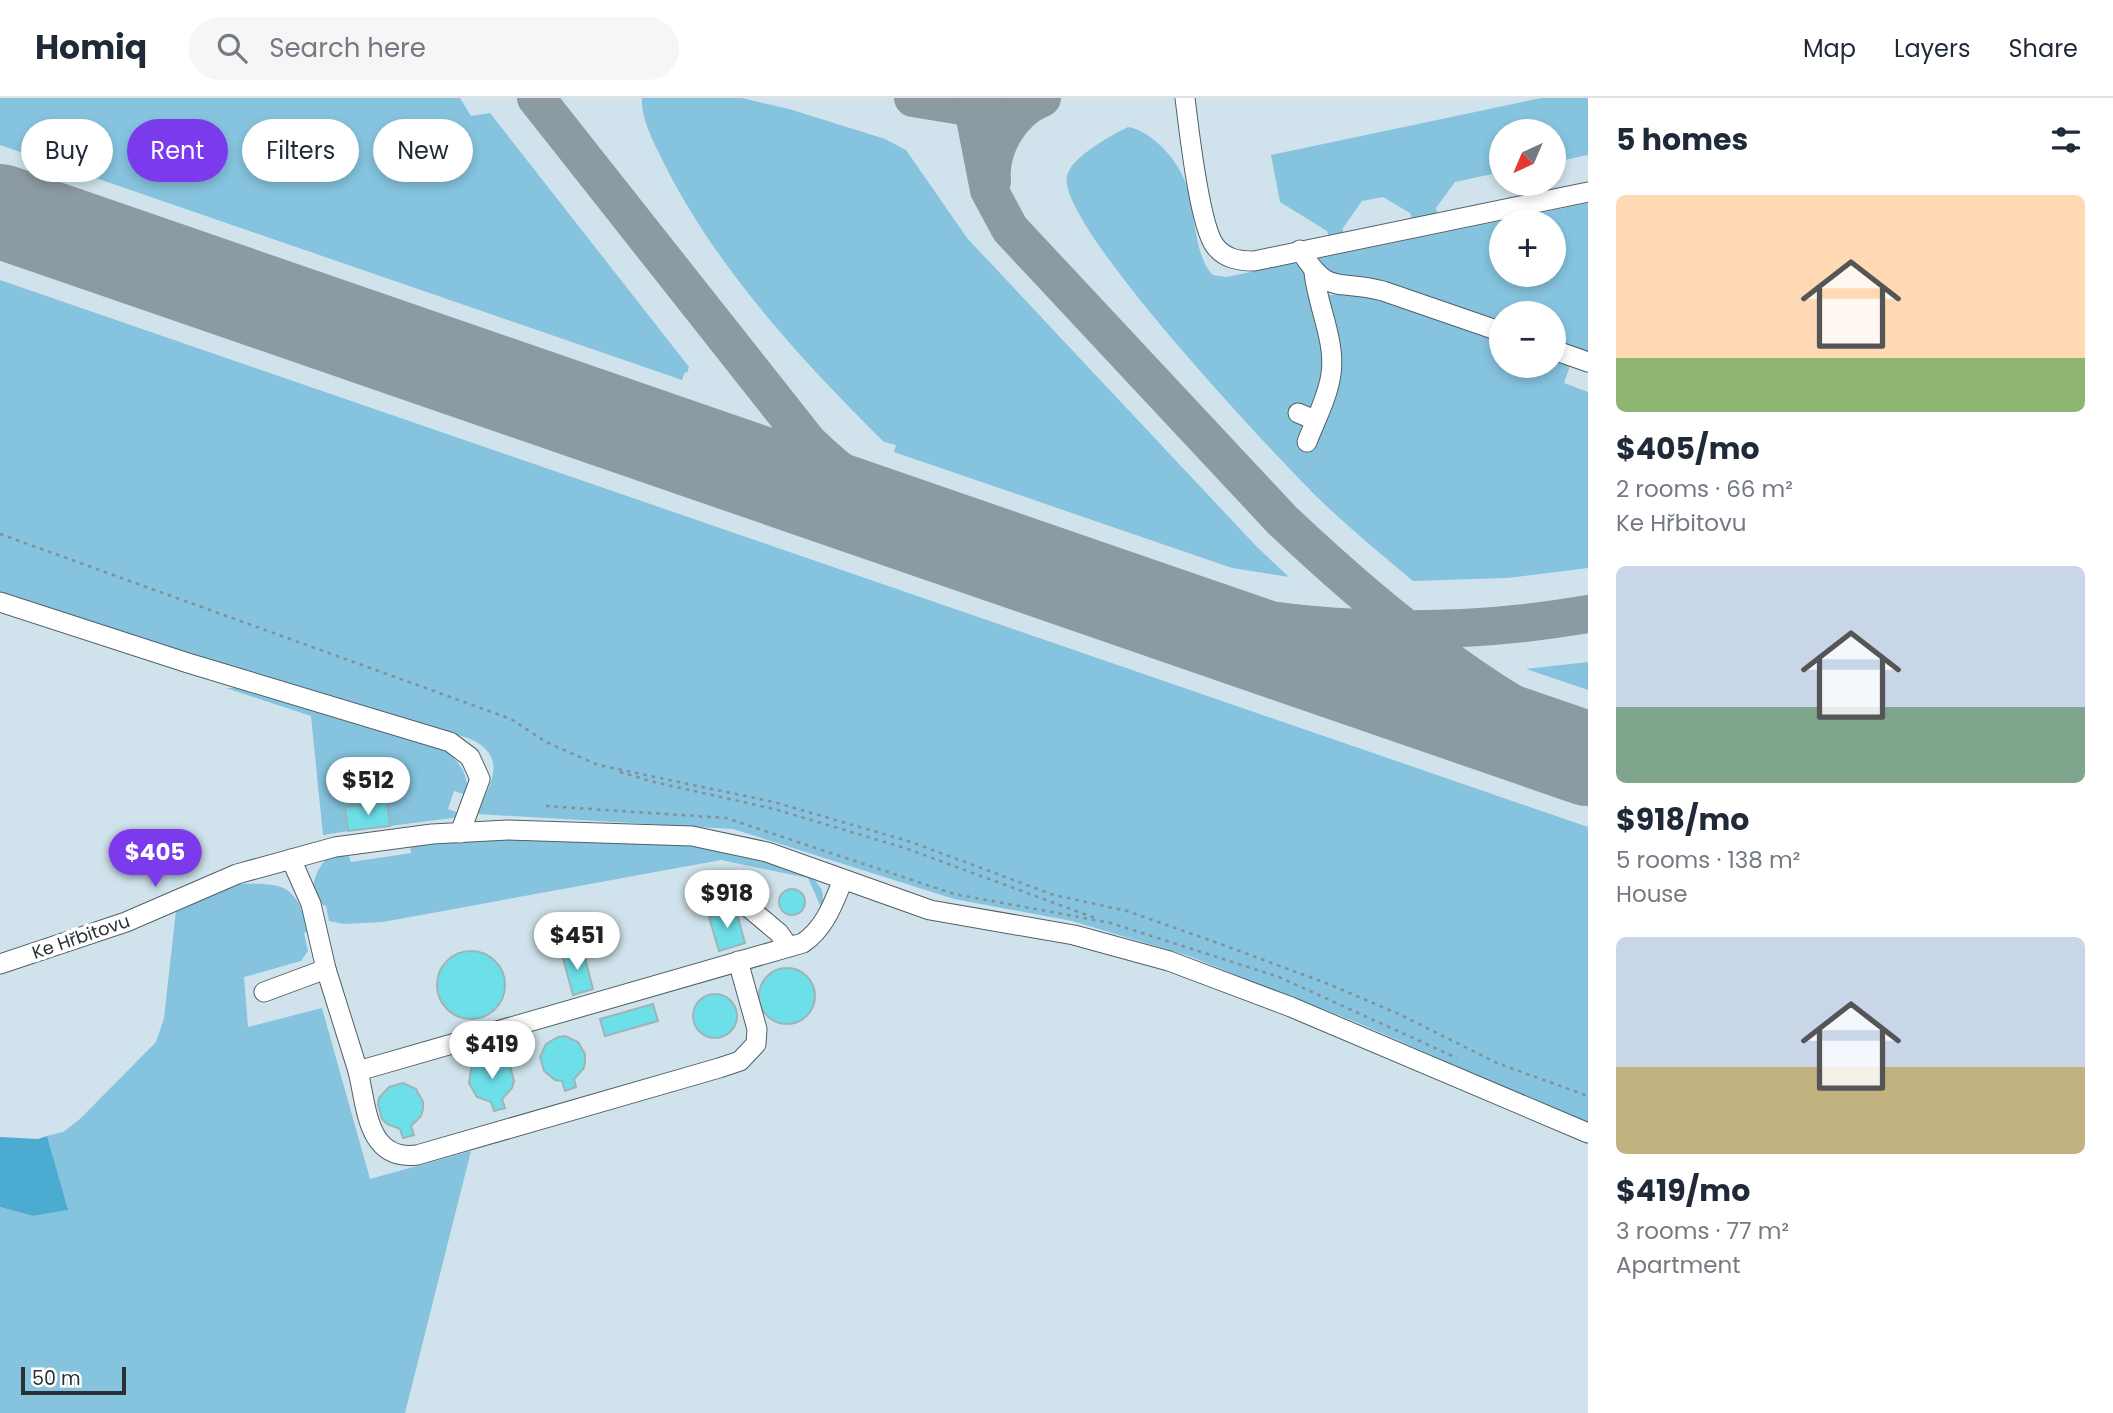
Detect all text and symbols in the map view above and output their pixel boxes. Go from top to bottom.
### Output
search box [189,17,679,80]
text: Homiq [35,24,147,71]
icon: search [213,29,251,67]
text: Search here [269,30,426,66]
text: Map [1803,32,1856,65]
text: Layers [1894,32,1970,65]
text: Share [2008,32,2078,65]
text: 5 homes [1616,118,1748,161]
chip: Buy [21,119,113,182]
chip: Rent [127,119,228,182]
chip: Filters [242,119,359,182]
chip: New [373,119,473,182]
north arrow [1489,119,1566,196]
map controls [1489,119,1566,378]
icon: filters [2047,121,2085,159]
button: + [1489,210,1566,287]
icon: home [1788,241,1914,367]
button: − [1489,301,1566,378]
text: $405/mo [1616,427,1760,470]
text: 2 rooms · 66 m² [1616,473,1793,505]
text: Ke Hřbitovu [1616,507,1747,539]
icon: home [1788,612,1914,738]
pin: $512 [327,758,409,817]
text: $512 [342,764,394,796]
text: $918/mo [1616,798,1749,841]
pin: $405 [114,830,196,889]
text: $405 [125,836,185,868]
text: 5 rooms · 138 m² [1616,844,1800,876]
pin: $918 [686,870,768,930]
text: $918 [701,877,753,909]
text: House [1616,878,1688,910]
street label: Ke Hřbitovu [28,908,133,965]
pin: $451 [536,912,618,972]
text: $451 [550,919,604,951]
icon: home [1788,983,1914,1109]
pin: $419 [451,1021,533,1081]
text: $419 [465,1028,519,1060]
text: $419/mo [1616,1169,1750,1212]
text: 3 rooms · 77 m² [1616,1215,1789,1247]
text: Apartment [1616,1249,1741,1281]
scale bar [21,1364,126,1396]
text: 50 m [32,1365,81,1392]

